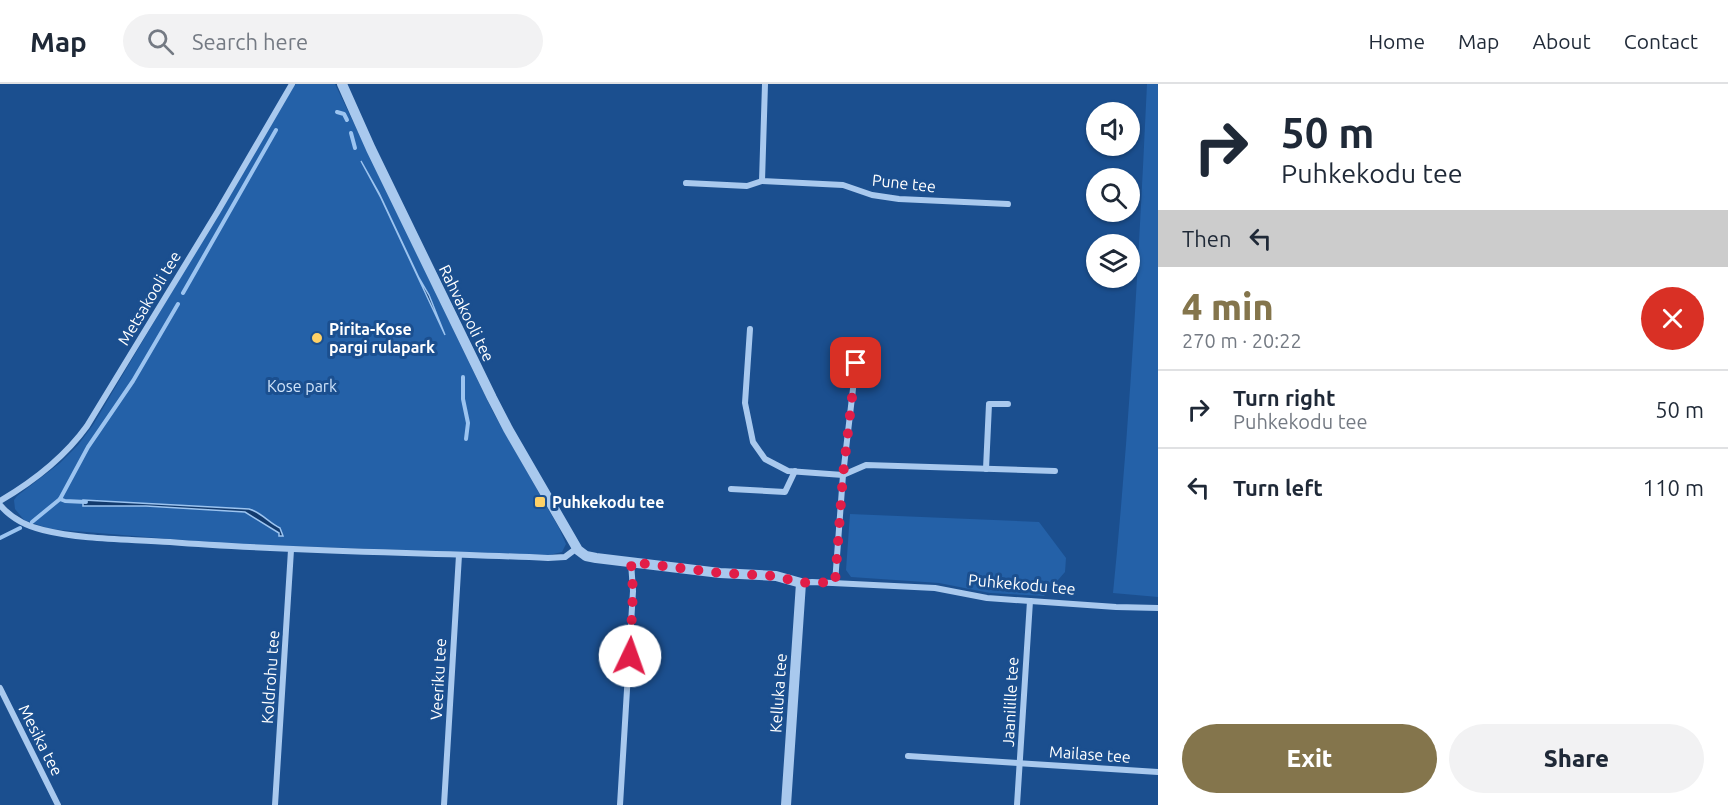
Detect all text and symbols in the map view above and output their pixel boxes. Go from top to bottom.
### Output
search box [123,14,543,68]
icon: search [144,25,177,58]
text: Map [30,26,87,57]
text: Search here [192,29,308,54]
text: Home [1368,29,1425,53]
text: Map [1458,29,1499,53]
text: About [1532,29,1591,53]
text: Contact [1624,29,1698,53]
map controls [1086,102,1140,288]
button: sound [1086,102,1140,156]
icon: right [1182,108,1260,186]
text: 50 m [1281,109,1375,156]
text: Puhkekodu tee [1281,158,1463,188]
button: search [1086,168,1140,222]
street label: Pune tee [871,171,937,195]
icon: left [1244,222,1277,255]
text: Then [1182,226,1232,251]
button: layers [1086,234,1140,288]
street label: Metsakooli tee [114,248,184,348]
street label: Rahvakooli tee [436,262,498,364]
text: 4 min [1182,286,1274,327]
button: close [1641,287,1704,350]
place label: Pirita-Kose pargi rulapark [329,320,435,356]
text: 270 m · 20:22 [1182,329,1302,352]
marker: Pirita-Kose pargi rulapark [310,331,324,345]
pin [830,337,881,388]
icon: arrive [839,346,872,379]
park label: Kose park [267,377,337,395]
text: Turn right [1233,385,1335,410]
icon: right [1182,393,1215,426]
text: 50 m [1655,397,1704,422]
text: Puhkekodu tee [1233,410,1368,433]
icon: left [1182,471,1215,504]
text: Turn left [1233,475,1323,500]
text: 110 m [1643,475,1704,500]
place label: Puhkekodu tee [552,493,664,511]
marker: Puhkekodu tee [533,495,547,509]
street label: Puhkekodu tee [968,570,1076,598]
position arrow [598,624,662,688]
street label: Koldrohu tee [258,630,282,724]
street label: Veeriku tee [427,638,449,720]
street label: Kelluka tee [766,653,790,733]
street label: Jaanilille tee [999,656,1021,748]
street label: Mesika tee [15,701,67,779]
button: Exit [1182,724,1437,793]
button: Share [1449,724,1704,793]
street label: Mailase tee [1049,742,1131,766]

